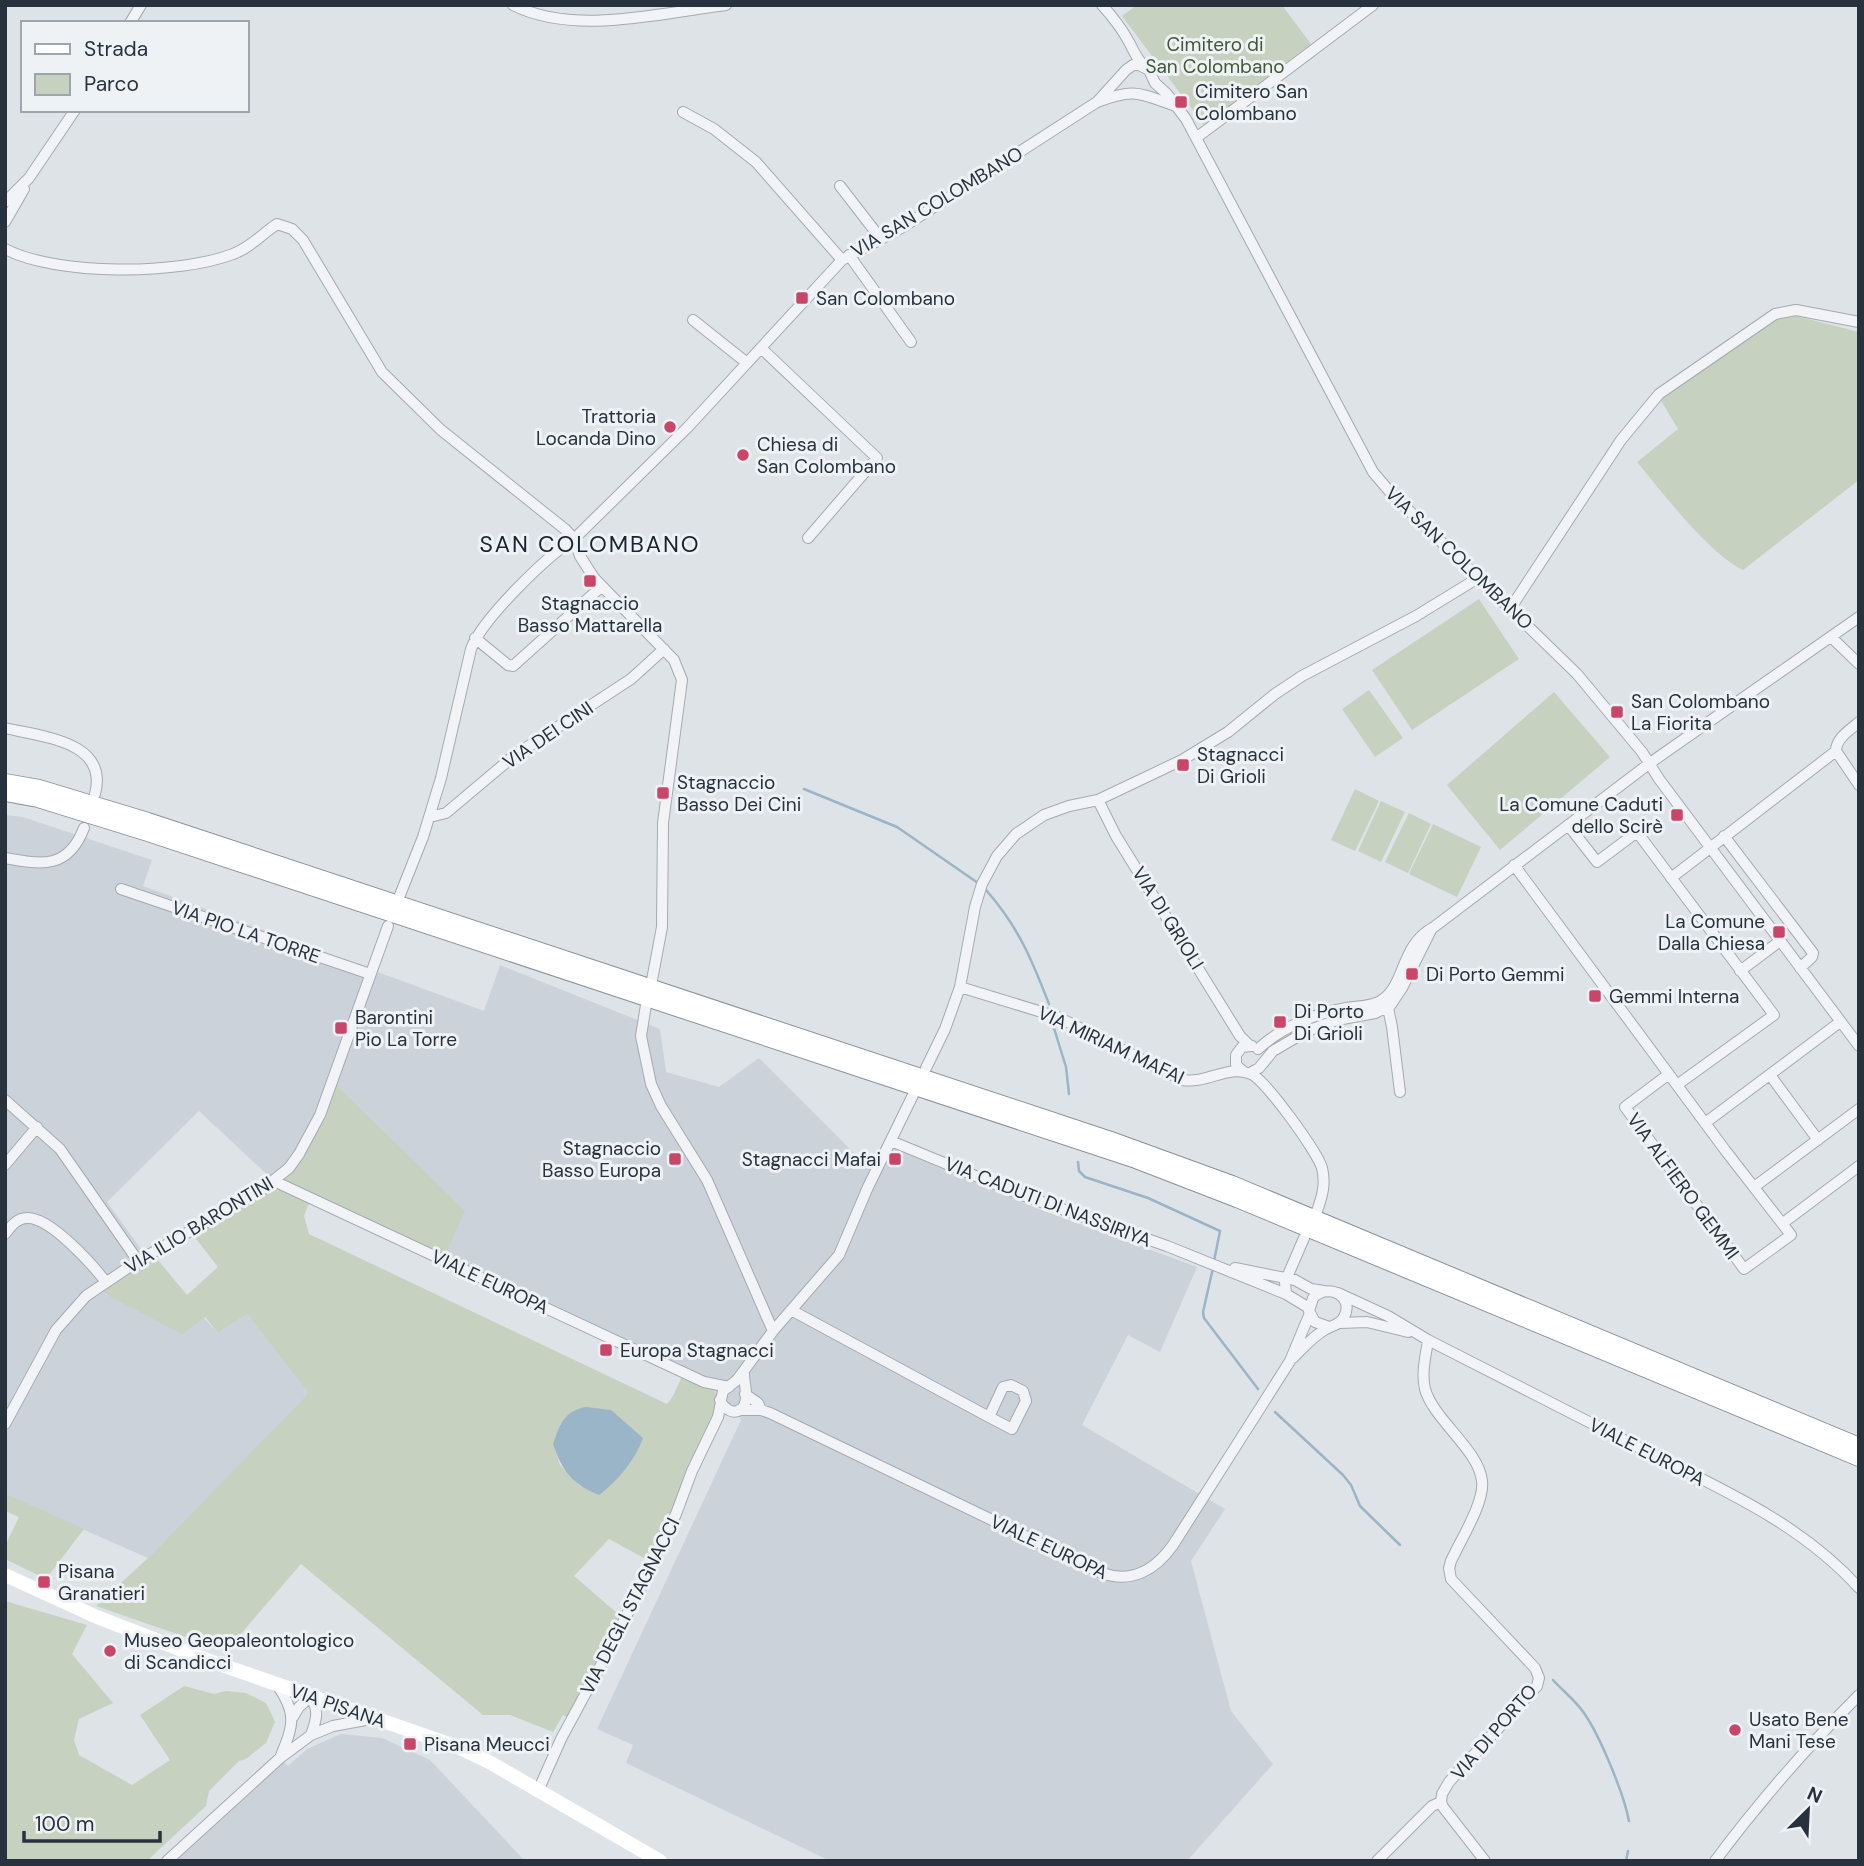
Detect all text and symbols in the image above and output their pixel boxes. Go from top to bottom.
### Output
legend [21,21,248,112]
park label: Cimitero di San Colombano [1145,32,1285,79]
text: Strada [84,35,148,63]
text: Parco [84,70,139,98]
place label: Cimitero San Colombano [1195,79,1308,126]
marker: Cimitero San Colombano [1173,94,1189,110]
street label: VIA SAN COLOMBANO [847,141,1027,263]
place label: San Colombano [816,286,955,311]
marker: San Colombano [794,290,810,306]
place label: Trattoria Locanda Dino [536,404,656,451]
marker: Trattoria Locanda Dino [662,419,678,435]
place label: Chiesa di San Colombano [757,432,896,479]
marker: Chiesa di San Colombano [735,447,751,463]
street label: VIA SAN COLOMBANO [1380,481,1538,635]
district label: SAN COLOMBANO [479,529,701,559]
marker: Stagnaccio Basso Mattarella [582,573,598,589]
place label: Stagnaccio Basso Mattarella [518,591,662,638]
place label: San Colombano La Fiorita [1631,689,1770,736]
street label: VIA DEI CINI [498,696,598,774]
marker: San Colombano La Fiorita [1609,704,1625,720]
place label: Stagnacci Di Grioli [1197,742,1284,789]
marker: Stagnacci Di Grioli [1175,757,1191,773]
place label: Stagnaccio Basso Dei Cini [677,770,801,817]
marker: Stagnaccio Basso Dei Cini [655,785,671,801]
place label: La Comune Caduti dello Scirè [1499,792,1663,839]
marker: La Comune Caduti dello Scirè [1669,807,1685,823]
street label: VIA DI GRIOLI [1126,862,1210,974]
street label: VIA PIO LA TORRE [168,895,324,969]
place label: La Comune Dalla Chiesa [1658,909,1765,956]
marker: La Comune Dalla Chiesa [1771,924,1787,940]
place label: Di Porto Gemmi [1426,962,1565,987]
marker: Di Porto Gemmi [1404,966,1420,982]
place label: Gemmi Interna [1609,984,1739,1009]
marker: Gemmi Interna [1587,988,1603,1004]
place label: Di Porto Di Grioli [1294,999,1364,1046]
street label: VIA MIRIAM MAFAI [1034,1000,1188,1090]
place label: Barontini Pio La Torre [355,1005,457,1052]
marker: Di Porto Di Grioli [1272,1014,1288,1030]
marker: Barontini Pio La Torre [333,1020,349,1036]
street label: VIA ALFIERO GEMMI [1621,1108,1745,1264]
place label: Stagnaccio Basso Europa [542,1136,661,1183]
place label: Stagnacci Mafai [742,1147,881,1172]
marker: Stagnaccio Basso Europa [667,1151,683,1167]
marker: Stagnacci Mafai [887,1151,903,1167]
street label: VIA CADUTI DI NASSIRIYA [941,1151,1155,1253]
street label: VIA ILIO BARONTINI [120,1171,278,1279]
street label: VIALE EUROPA [427,1244,553,1320]
place label: Europa Stagnacci [620,1338,774,1363]
marker: Europa Stagnacci [598,1342,614,1358]
street label: VIALE EUROPA [1585,1412,1709,1492]
street label: VIALE EUROPA [986,1509,1112,1585]
street label: VIA DEGLI STAGNACCI [575,1513,685,1699]
place label: Pisana Granatieri [58,1559,145,1606]
marker: Pisana Granatieri [36,1574,52,1590]
place label: Museo Geopaleontologico di Scandicci [124,1628,354,1675]
marker: Museo Geopaleontologico di Scandicci [102,1643,118,1659]
street label: VIA PISANA [287,1678,390,1734]
street label: VIA DI PORTO [1445,1679,1543,1785]
place label: Usato Bene Mani Tese [1749,1707,1849,1754]
marker: Usato Bene Mani Tese [1727,1722,1743,1738]
place label: Pisana Meucci [424,1732,550,1757]
marker: Pisana Meucci [402,1736,418,1752]
north arrow [1773,1775,1843,1845]
text: N [1803,1781,1826,1809]
scale bar [24,1800,161,1844]
text: 100 m [35,1810,95,1838]

